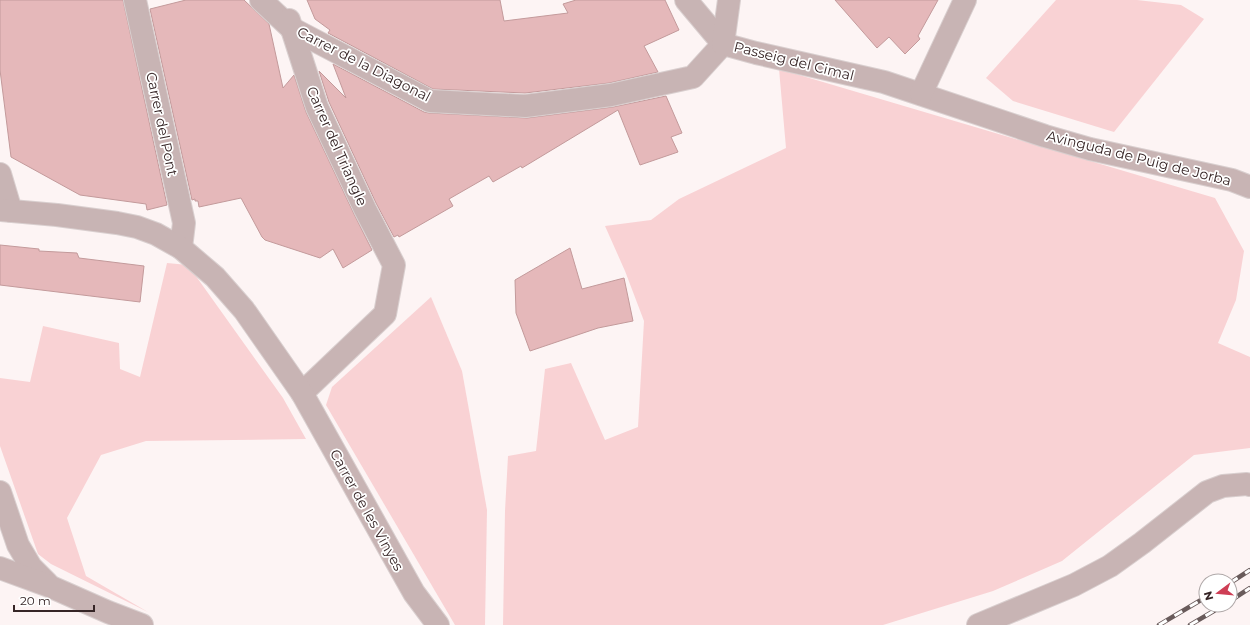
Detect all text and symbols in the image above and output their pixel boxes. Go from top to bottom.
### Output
street label: Carrer de la Diagonal [294,22,434,106]
street label: Passeig del Cimal [732,37,856,85]
street label: Carrer del Pont [142,70,182,178]
street label: Carrer del Triangle [303,84,371,208]
street label: Avinguda de Puig de Jorba [1045,126,1233,190]
street label: Carrer de les Vinyes [326,446,408,574]
north arrow [1198,573,1238,613]
scale bar [14,587,94,613]
text: N [1200,590,1216,602]
text: 20 m [20,593,51,608]

